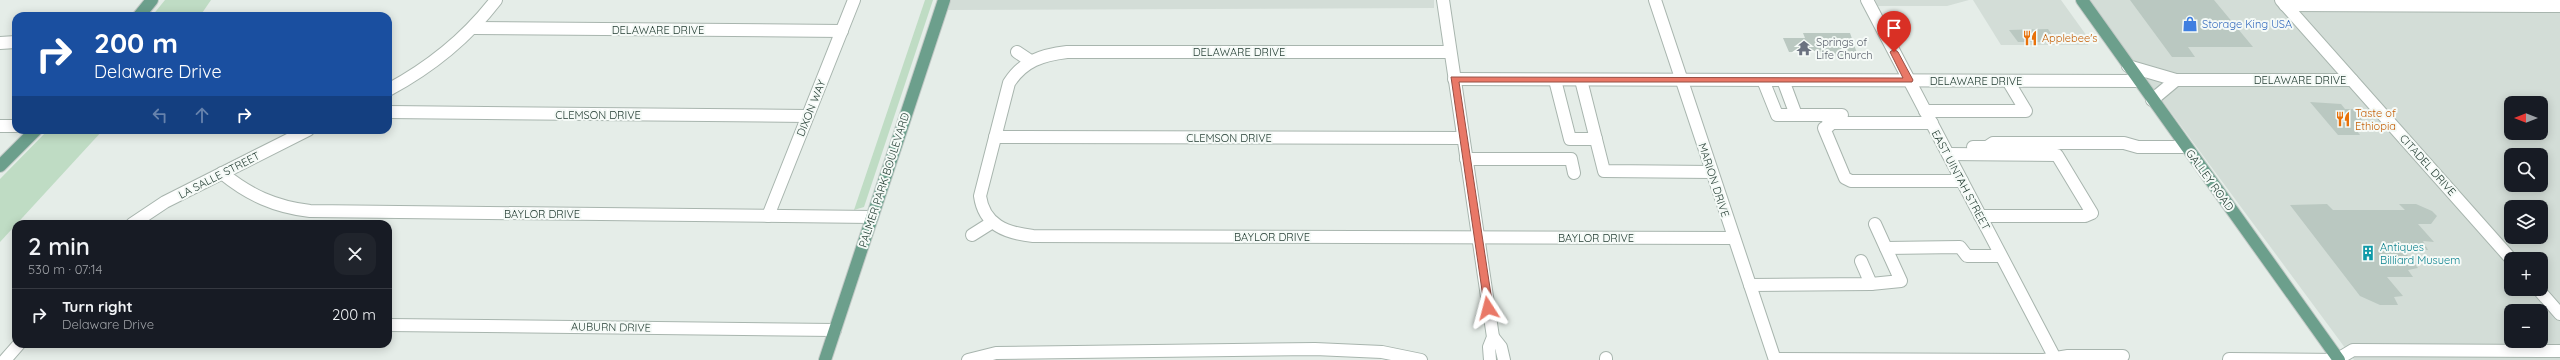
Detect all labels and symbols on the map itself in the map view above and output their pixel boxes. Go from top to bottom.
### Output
pin [1877,11,1911,52]
shop icon: Storage King USA [2181,15,2199,33]
place label: Storage King USA [2202,17,2292,31]
street label: DELAWARE DRIVE [612,23,704,37]
restaurant icon: Applebee's [2021,29,2039,47]
place label: Applebee's [2042,31,2097,45]
place label: Springs of Life Church [1816,35,1873,62]
temple icon: Springs of Life Church [1795,39,1813,57]
street label: DELAWARE DRIVE [1193,45,1285,59]
street label: DELAWARE DRIVE [2254,73,2346,87]
street label: DELAWARE DRIVE [1930,74,2022,88]
street label: DIXON WAY [793,78,829,138]
north arrow [2504,96,2548,140]
place label: Taste of Ethiopia [2355,106,2396,133]
street label: CLEMSON DRIVE [555,108,641,122]
restaurant icon: Taste of Ethiopia [2334,110,2352,128]
street label: PALMER PARK BOULEVARD [856,111,912,249]
street label: EAST UINTAH STREET [1929,128,1993,233]
street label: CLEMSON DRIVE [1186,131,1272,145]
street label: CITADEL DRIVE [2397,131,2459,199]
street label: MARION DRIVE [1695,141,1733,219]
street label: GALLEY ROAD [2183,147,2237,214]
street label: LA SALLE STREET [176,148,262,202]
street label: BAYLOR DRIVE [504,207,580,221]
street label: BAYLOR DRIVE [1234,230,1310,244]
street label: BAYLOR DRIVE [1558,231,1634,245]
place label: Antiques Billiard Musuem [2380,240,2460,267]
building icon: Antiques Billiard Musuem [2359,244,2377,262]
position arrow [1467,287,1509,329]
street label: AUBURN DRIVE [571,319,651,335]

